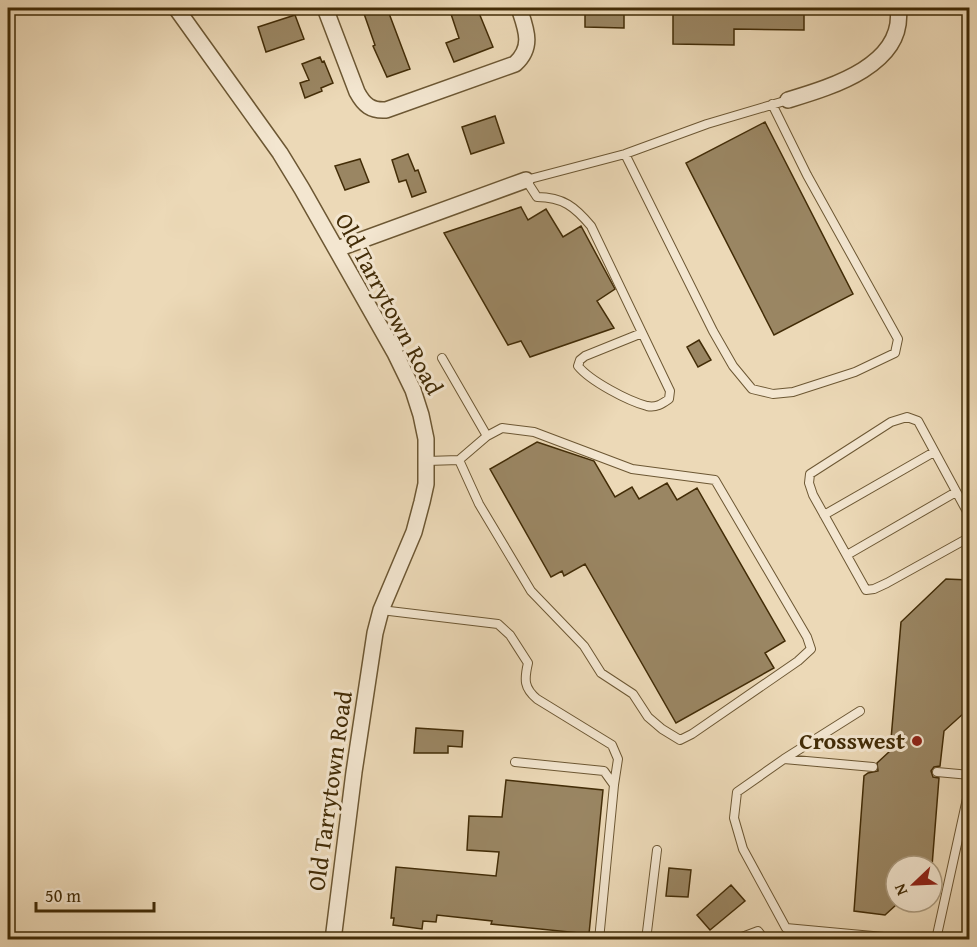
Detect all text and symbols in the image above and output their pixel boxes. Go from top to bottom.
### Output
street label: Old Tarrytown Road [327,207,452,401]
street label: Old Tarrytown Road [298,689,361,893]
place label: Crosswest [799,723,905,758]
marker: Crosswest [910,734,924,748]
north arrow [884,854,944,914]
scale bar [36,875,154,913]
text: N [887,880,913,899]
text: 50 m [45,882,81,909]

